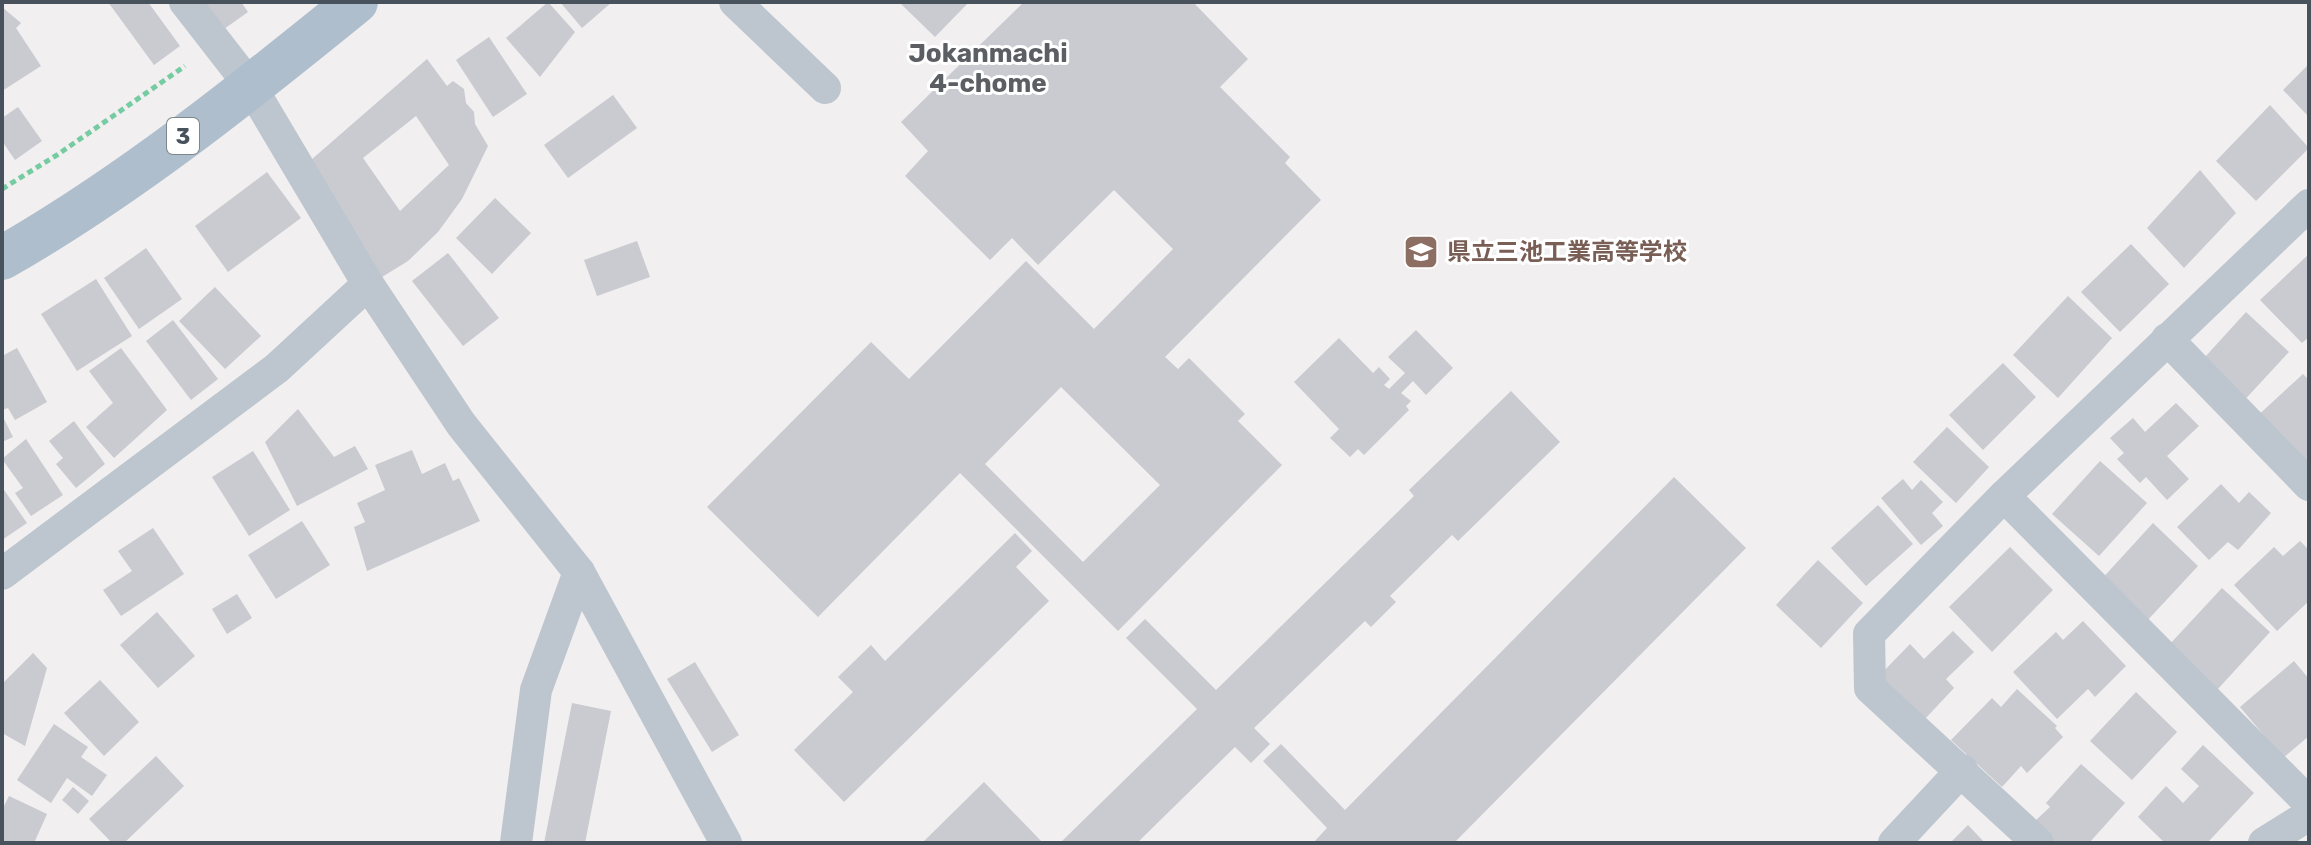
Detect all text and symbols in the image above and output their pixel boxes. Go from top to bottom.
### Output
district label: Jokanmachi 4-chome [908,38,1068,99]
road number: 3 [167,118,199,154]
school or university icon: 県立三池工業高等学校 [1402,233,1440,271]
place label: 県立三池工業高等学校 [1447,238,1687,266]

